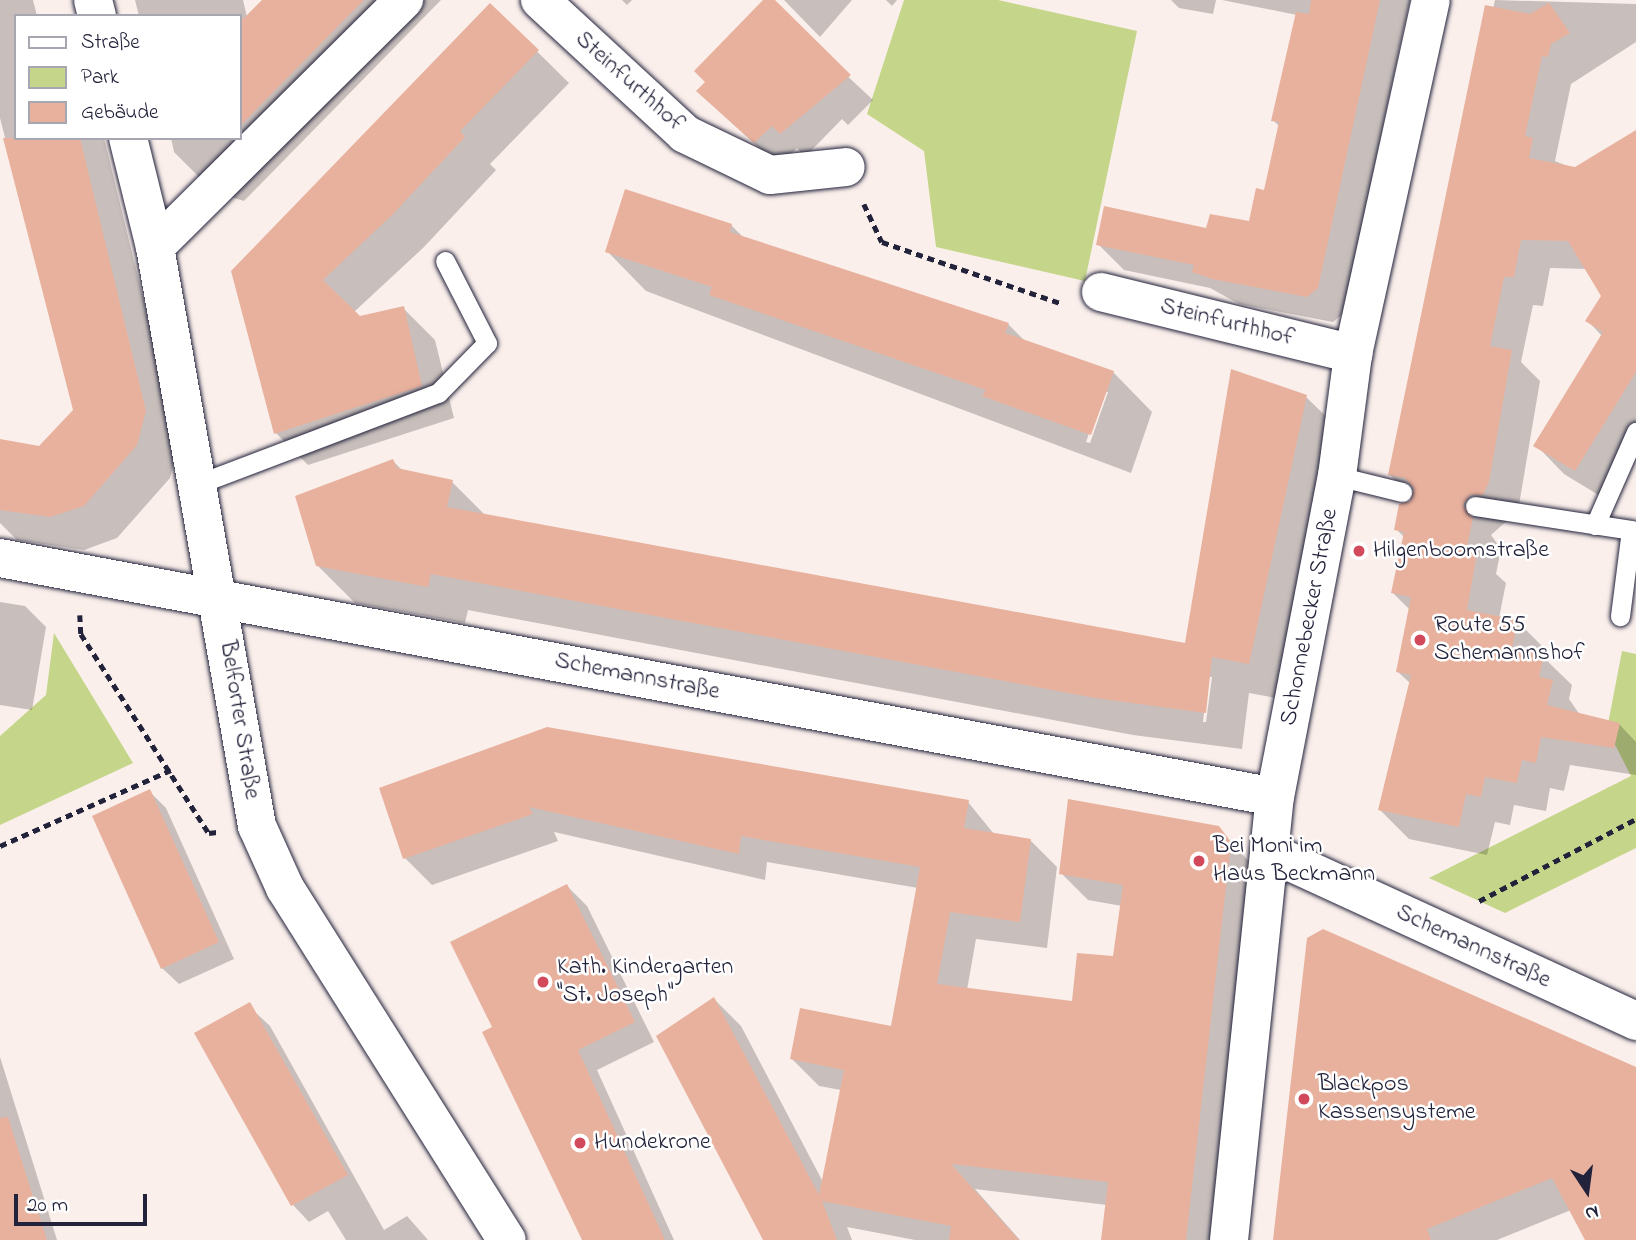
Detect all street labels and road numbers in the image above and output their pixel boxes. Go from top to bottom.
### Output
street label: Steinfurthhof [568,25,690,139]
street label: Steinfurthhof [1157,292,1297,354]
street label: Schonnebecker Straße [1275,506,1345,728]
street label: Belforter Straße [212,639,266,801]
street label: Schemannstraße [552,647,722,707]
street label: Schemannstraße [1391,899,1555,995]

